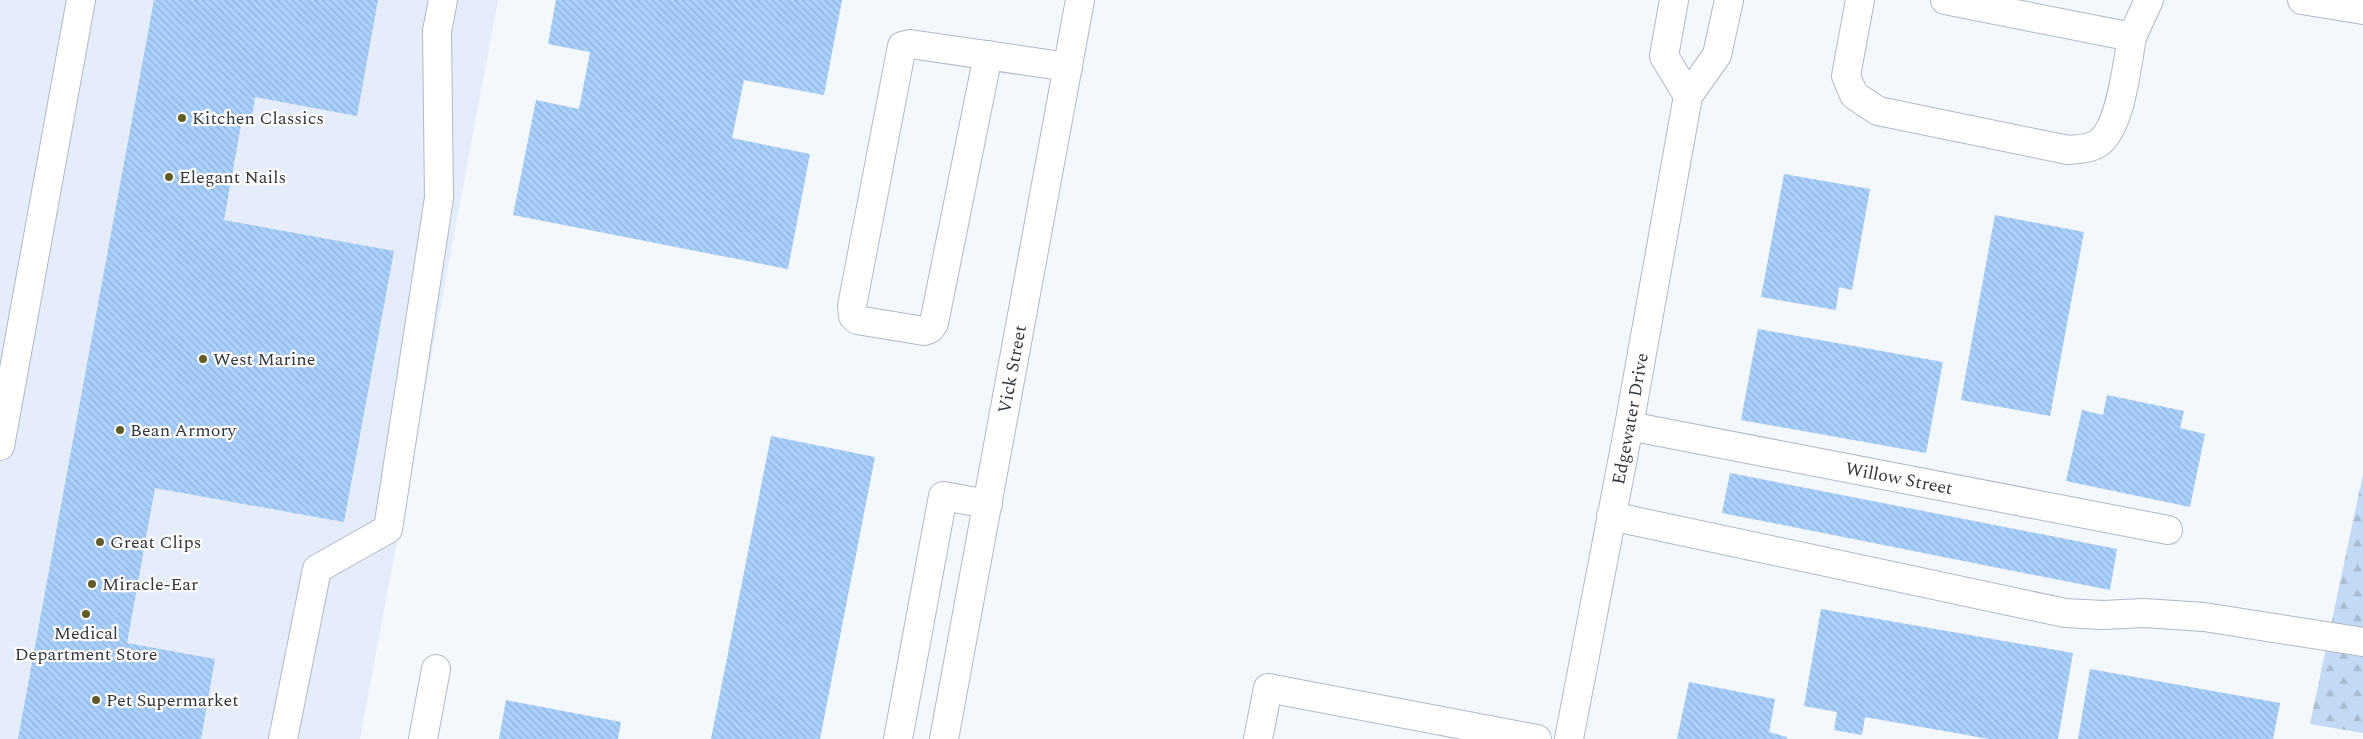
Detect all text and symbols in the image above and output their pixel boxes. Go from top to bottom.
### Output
place label: Kitchen Classics [192,105,324,132]
marker: Kitchen Classics [176,112,188,124]
place label: Elegant Nails [179,164,286,191]
marker: Elegant Nails [163,171,175,183]
street label: Vick Street [991,323,1034,416]
place label: West Marine [213,346,316,373]
street label: Edgewater Drive [1605,351,1656,487]
marker: West Marine [197,353,209,365]
place label: Bean Armory [130,417,238,444]
marker: Bean Armory [114,424,126,436]
street label: Willow Street [1843,455,1955,502]
place label: Great Clips [110,529,201,556]
marker: Great Clips [94,536,106,548]
place label: Miracle-Ear [102,571,198,598]
marker: Miracle-Ear [86,578,98,590]
marker: Medical Department Store [80,608,92,620]
place label: Medical Department Store [15,620,157,668]
place label: Pet Supermarket [106,687,239,714]
marker: Pet Supermarket [90,694,102,706]

